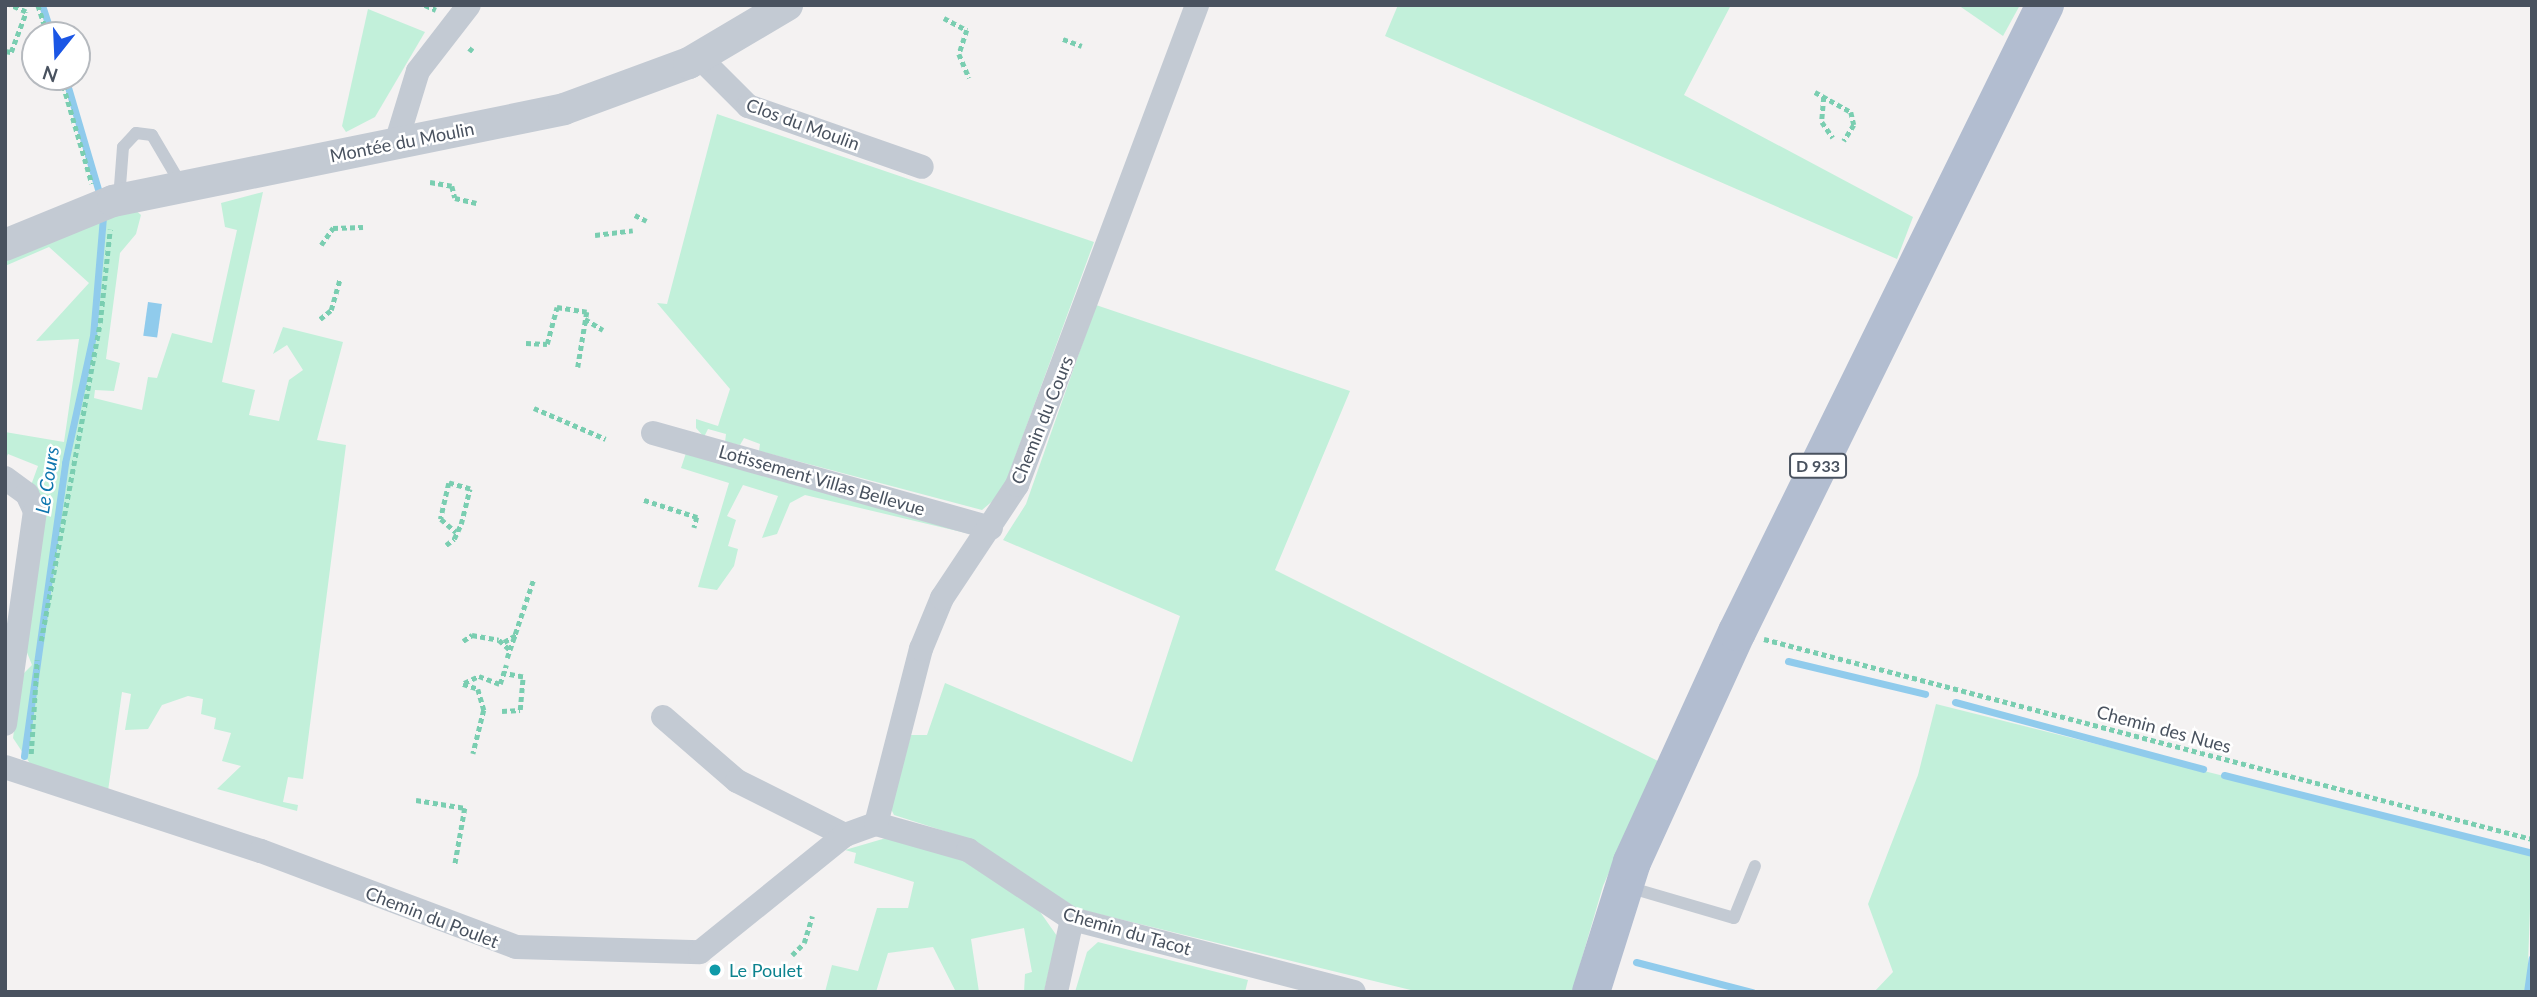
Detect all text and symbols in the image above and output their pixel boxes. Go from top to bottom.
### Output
north arrow [21,21,91,91]
text: N [39,61,60,88]
street label: Clos du Moulin [743,94,863,154]
street label: Montée du Moulin [328,117,476,167]
street label: Chemin du Cours [1006,353,1078,487]
street label: Lotissement Villas Bellevue [716,440,928,520]
water label: Le Cours [30,445,64,515]
road number: D 933 [1788,453,1848,478]
street label: Chemin des Nues [2094,701,2234,757]
street label: Chemin du Poulet [362,882,502,952]
street label: Chemin du Tacot [1060,902,1194,960]
place label: Le Poulet [729,959,802,981]
marker: Le Poulet [707,962,723,978]

